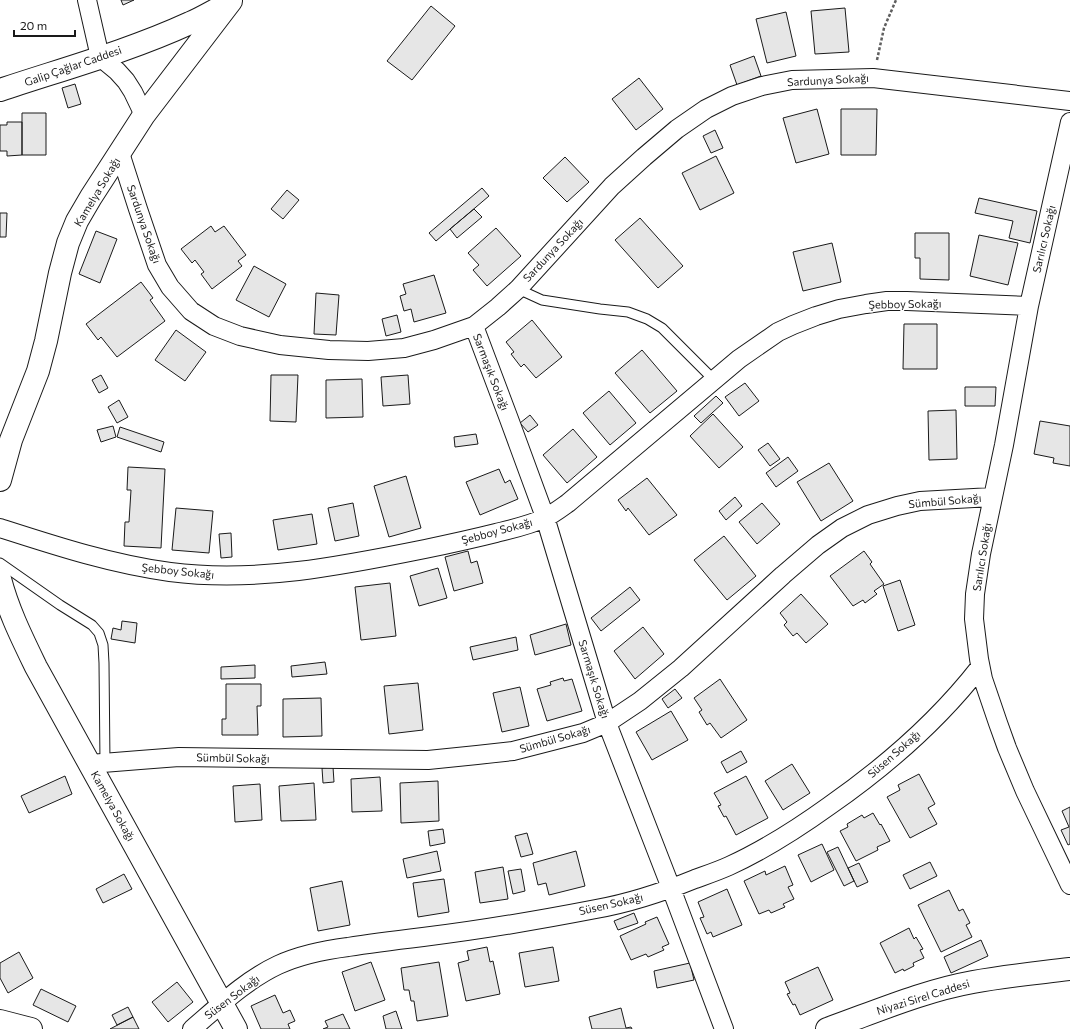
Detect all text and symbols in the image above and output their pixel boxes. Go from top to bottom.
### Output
scale bar [14,12,75,38]
text: 20 m [20,18,47,32]
street label: Galip Çağlar Caddesi [23,43,123,88]
street label: Sardunya Sokağı [787,71,869,88]
street label: Kamelya Sokağı [71,155,122,229]
street label: Sardunya Sokağı [125,183,164,265]
street label: Sarılıcı Sokağı [1029,204,1058,274]
street label: Sardunya Sokağı [520,215,585,284]
street label: Şebboy Sokağı [868,296,942,311]
street label: Sarmaşık Sokağı [471,331,512,412]
street label: Sümbül Sokağı [908,491,982,510]
street label: Şebboy Sokağı [460,515,534,546]
street label: Sarılıcı Sokağı [970,522,993,592]
street label: Şebboy Sokağı [141,560,215,581]
street label: Sarmaşık Sokağı [576,638,613,720]
street label: Sümbül Sokağı [518,722,592,755]
street label: Süsen Sokağı [865,727,923,780]
street label: Sümbül Sokağı [196,750,270,765]
street label: Kamelya Sokağı [89,768,138,843]
street label: Süsen Sokağı [578,890,644,917]
street label: Süsen Sokağı [202,972,262,1021]
street label: Niyazi Sirel Caddesi [875,976,971,1017]

